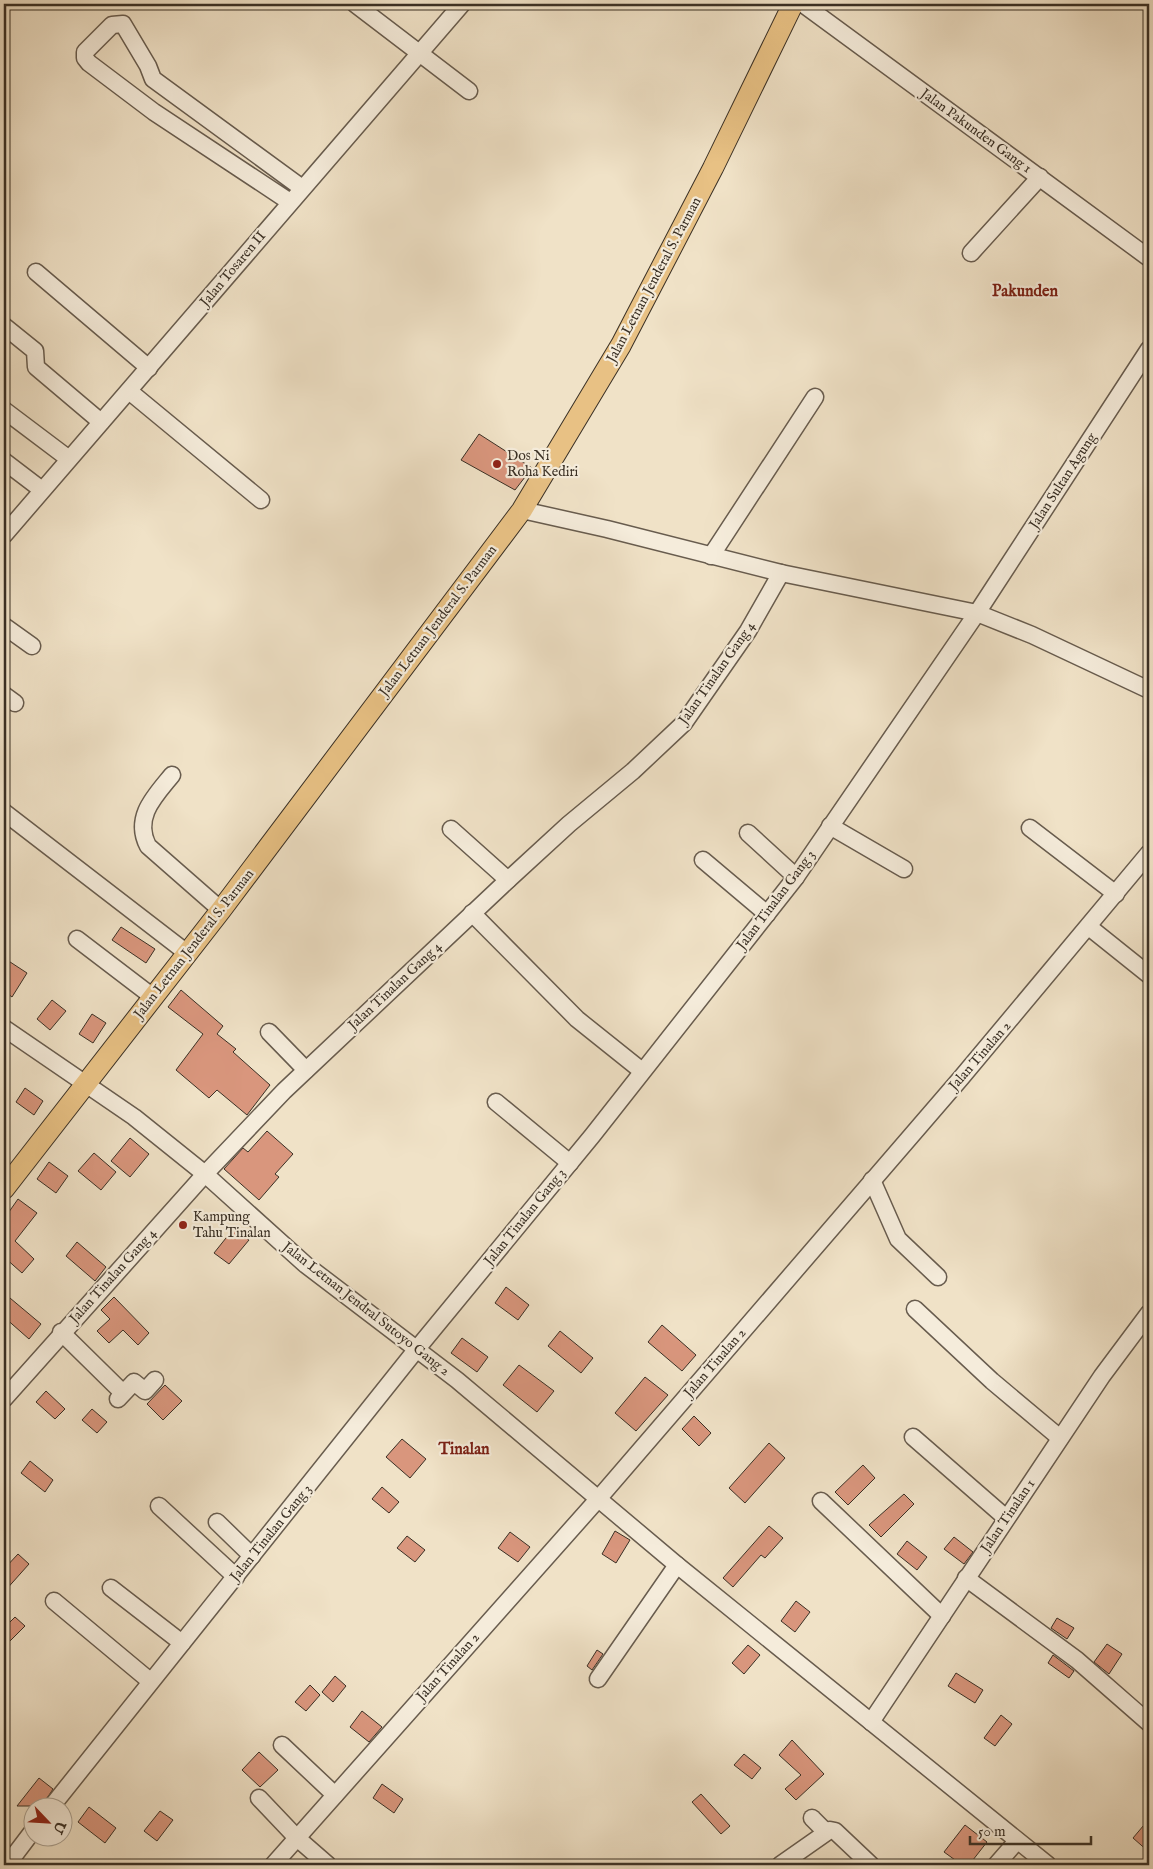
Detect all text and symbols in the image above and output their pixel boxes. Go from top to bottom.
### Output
street label: Jalan Pakunden Gang 1 [915,83,1035,177]
street label: Jalan Letnan Jenderal S. Parman [602,194,706,368]
street label: Jalan Tosaren II [195,227,270,312]
district label: Pakunden [992,282,1058,302]
street label: Jalan Sultan Agung [1024,429,1101,534]
place label: Dos Ni Roha Kediri [507,447,579,481]
marker: Dos Ni Roha Kediri [491,458,503,470]
street label: Jalan Letnan Jenderal S. Parman [374,541,501,702]
street label: Jalan Tinalan Gang 4 [674,618,759,730]
street label: Jalan Tinalan Gang 3 [731,847,819,955]
street label: Jalan Letnan Jenderal S. Parman [129,865,258,1024]
street label: Jalan Tinalan Gang 4 [343,938,446,1035]
street label: Jalan Tinalan 2 [944,1017,1015,1096]
street label: Jalan Tinalan Gang 3 [479,1165,570,1271]
place label: Kampung Tahu Tinalan [193,1208,271,1242]
marker: Kampung Tahu Tinalan [177,1219,189,1231]
street label: Jalan Tinalan Gang 4 [64,1225,161,1329]
street label: Jalan Letnan Jendral Sutoyo Gang 2 [277,1237,454,1380]
street label: Jalan Tinalan 2 [679,1324,750,1403]
district label: Tinalan [437,1440,490,1460]
street label: Jalan Tinalan 1 [976,1476,1039,1558]
street label: Jalan Tinalan Gang 3 [225,1481,316,1587]
street label: Jalan Tinalan 2 [411,1629,484,1707]
north arrow [22,1796,72,1846]
scale bar [970,1814,1092,1846]
text: U [48,1817,70,1837]
text: 50 m [978,1822,1006,1841]

